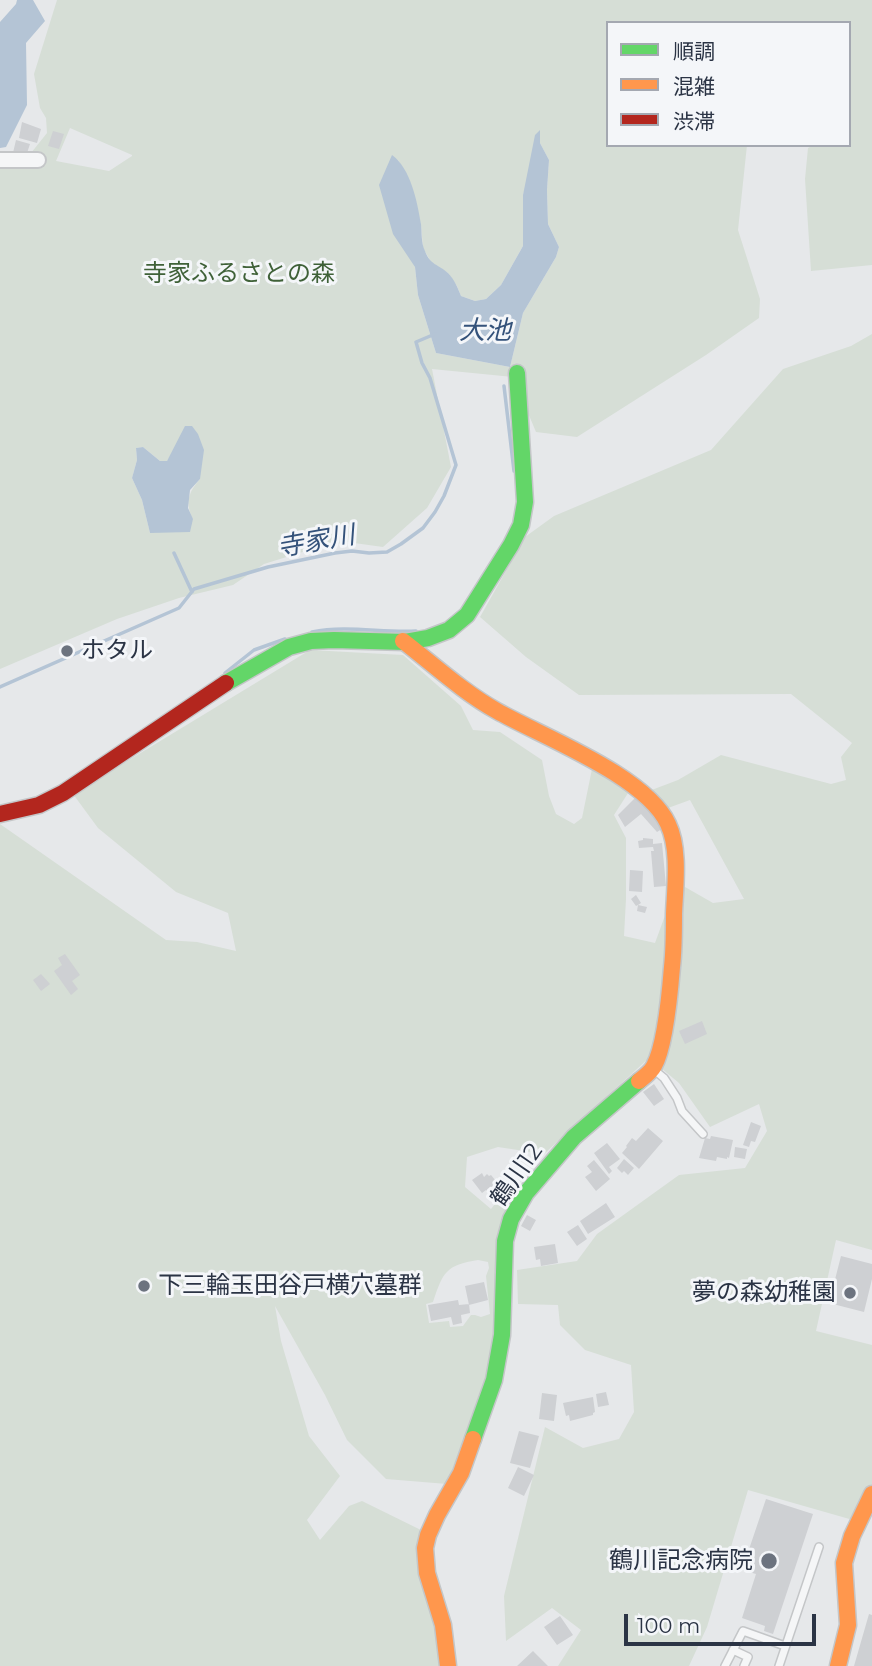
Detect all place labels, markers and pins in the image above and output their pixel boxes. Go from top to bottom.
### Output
place label: ホタル [81,637,153,665]
marker: ホタル [59,643,75,659]
place label: 下三輪玉田谷戸横穴墓群 [158,1272,422,1300]
marker: 下三輪玉田谷戸横穴墓群 [136,1278,152,1294]
place label: 夢の森幼稚園 [692,1279,836,1307]
marker: 夢の森幼稚園 [842,1285,858,1301]
place label: 鶴川記念病院 [609,1547,753,1575]
marker: 鶴川記念病院 [759,1551,779,1571]

